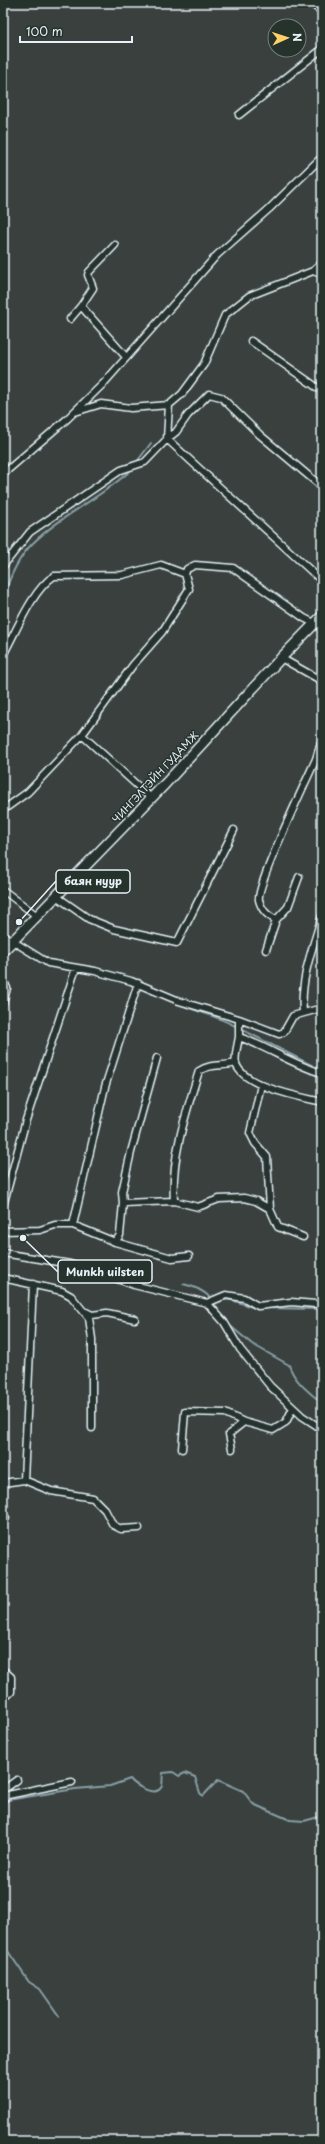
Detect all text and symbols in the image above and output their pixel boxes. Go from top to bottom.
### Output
scale bar [20,18,132,44]
north arrow [267,18,307,58]
text: 100 m [26,22,63,40]
text: N [289,33,306,43]
street label: ЧИНГЭЛТЭЙН ГУДАМЖ [108,727,201,826]
callout: баян нуур [56,870,130,893]
text: баян нуур [64,872,122,889]
callout: Munkh uilsten [58,1260,152,1283]
text: Munkh uilsten [66,1263,144,1280]

